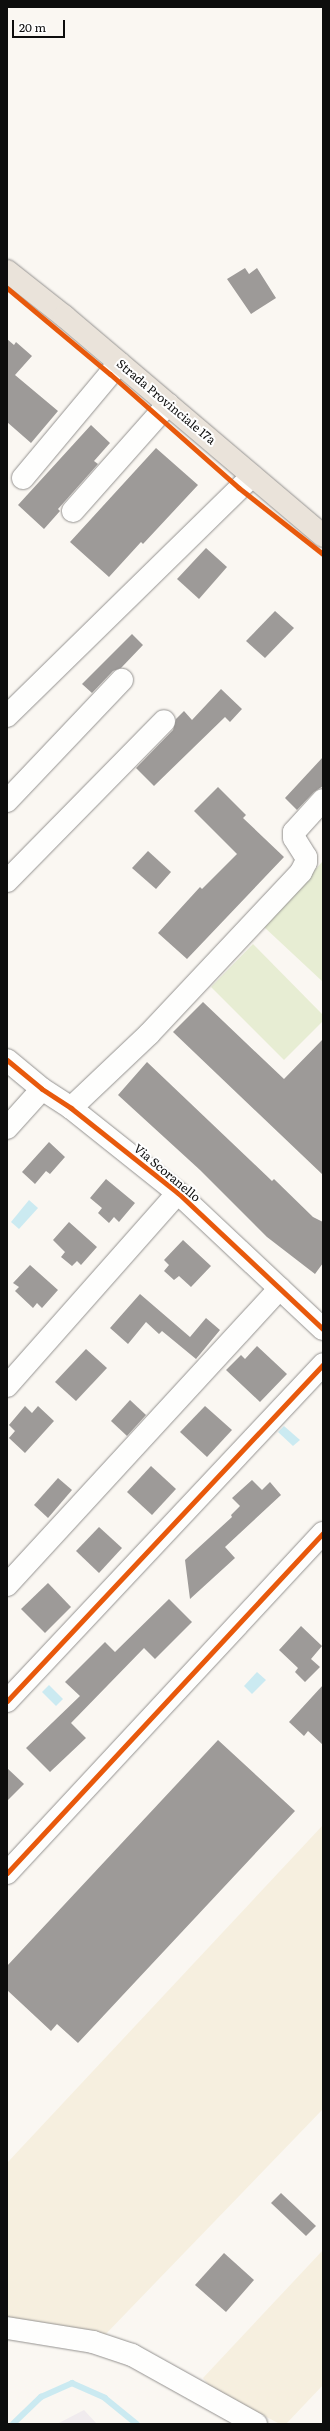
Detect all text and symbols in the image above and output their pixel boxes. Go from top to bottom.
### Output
scale bar [14,12,67,38]
text: 20 m [19,18,46,36]
street label: Strada Provinciale 17a [114,356,218,448]
street label: Via Scoranello [131,1141,203,1205]

